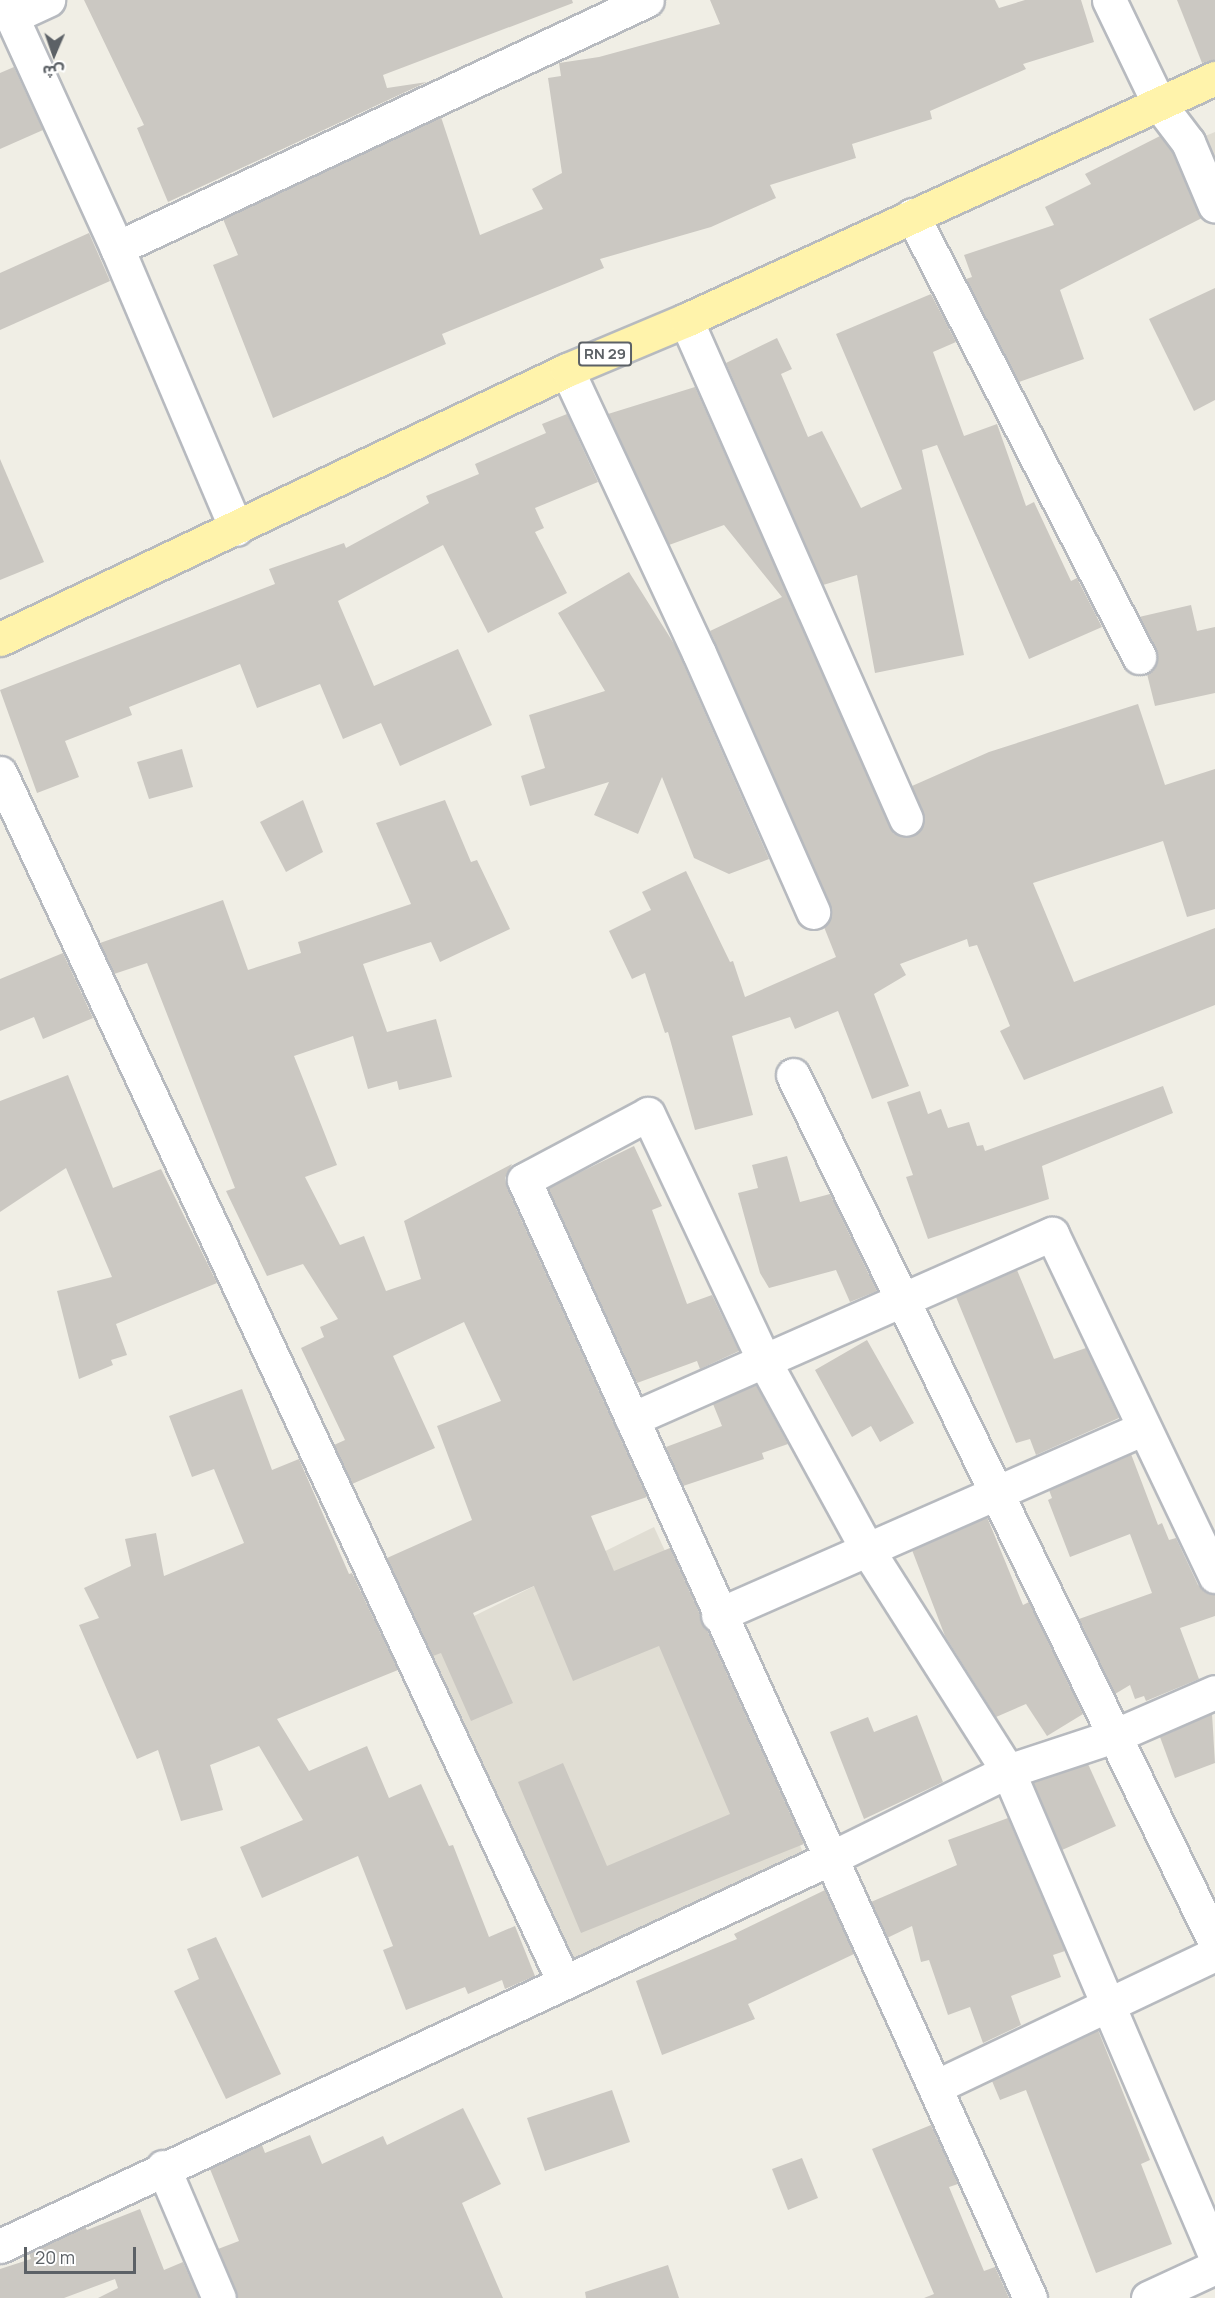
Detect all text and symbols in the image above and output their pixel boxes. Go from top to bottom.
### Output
north arrow [24,24,84,84]
text: ش [42,61,65,83]
road number: RN 29 [578,342,632,366]
scale bar [27,2235,140,2273]
text: 20 m [35,2245,75,2269]

